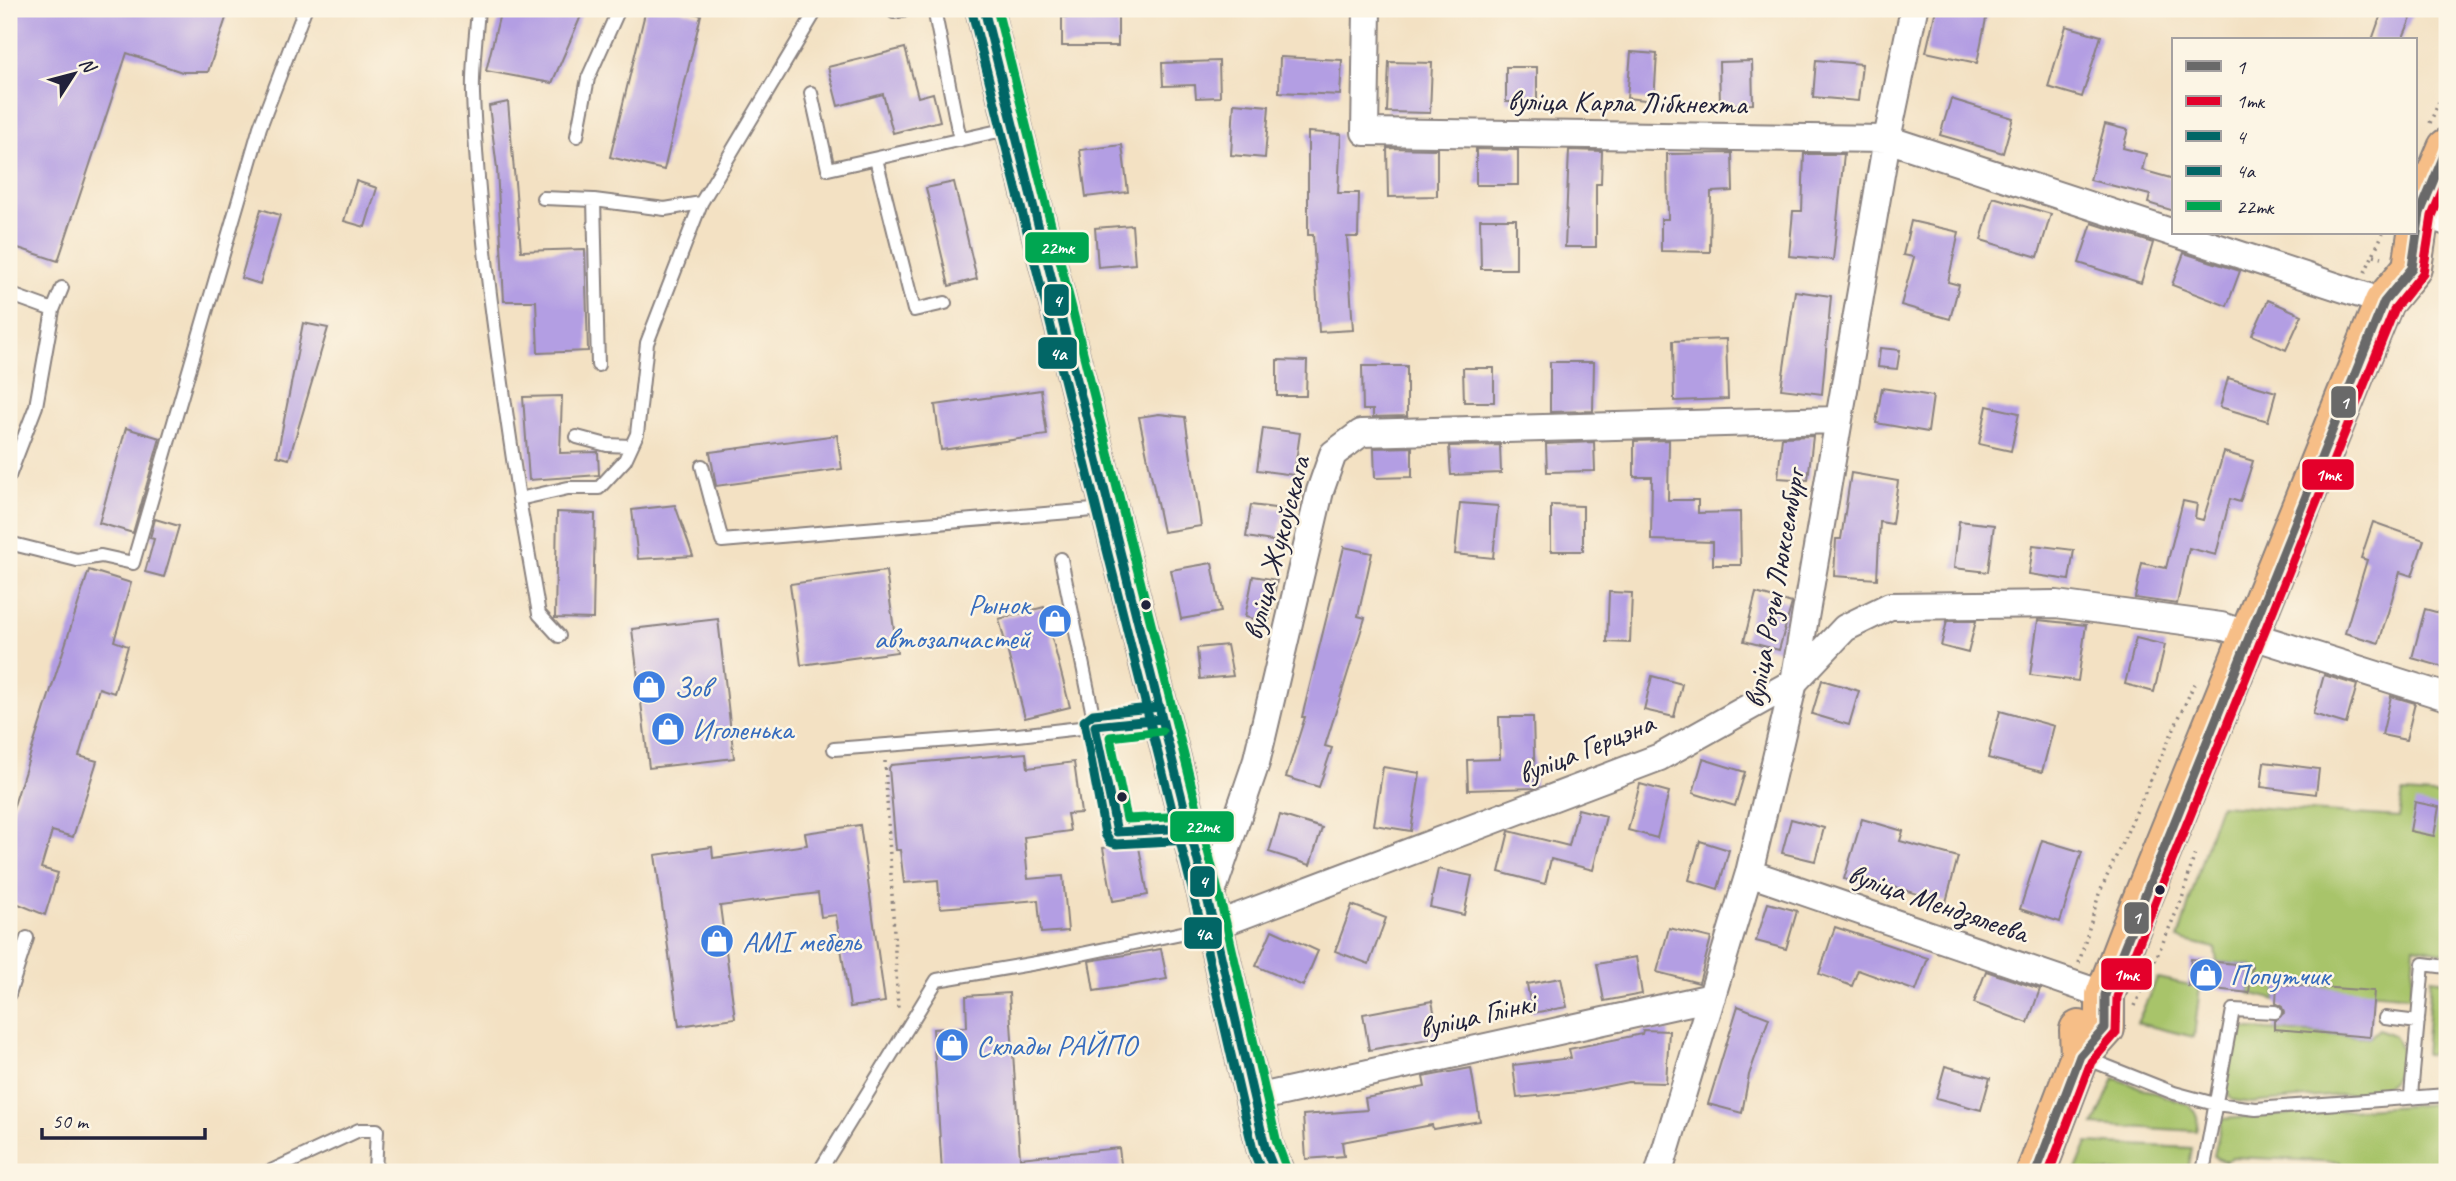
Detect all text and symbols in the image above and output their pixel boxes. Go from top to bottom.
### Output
north arrow [38,38,108,108]
legend [2172,38,2418,234]
text: N [74,53,102,79]
text: 1 [2236,54,2247,80]
street label: вуліца Карла Лібкнехта [1507,81,1749,123]
text: 1тк [2236,88,2266,114]
text: 4 [2236,124,2248,150]
text: 4а [2236,158,2256,184]
text: 22тк [2236,194,2276,220]
line badge: 22тк [1024,231,1090,264]
text: 22тк [1040,236,1076,260]
line badge: 4 [1043,283,1070,317]
text: 4 [1053,289,1064,313]
line badge: 4а [1037,336,1078,370]
text: 4а [1049,342,1068,366]
line badge: 1 [2330,385,2357,419]
text: 1 [2340,391,2351,415]
street label: вуліца Жукоўскага [1233,450,1319,644]
line badge: 1тк [2301,458,2355,491]
street label: вуліца Розы Люксембург [1734,463,1814,711]
text: 1тк [2315,463,2343,487]
place label: Рынок автозапчастей [874,585,1032,657]
unlabelled marker [1139,598,1153,612]
shop icon: Рынок автозапчастей [1036,602,1074,640]
shop icon: Зов [630,668,668,706]
place label: Зов [674,668,717,706]
street label: вуліца Герцэна [1512,703,1661,793]
shop icon: Иголенька [649,710,687,748]
place label: Иголенька [692,710,796,748]
unlabelled marker [1115,790,1129,804]
line badge: 22тк [1169,810,1235,843]
text: 22тк [1185,815,1221,839]
street label: вуліца Мендзялеева [1843,854,2036,952]
line badge: 4 [1189,865,1216,898]
text: 4 [1199,870,1210,894]
unlabelled marker [2153,883,2167,897]
line badge: 1 [2123,901,2150,935]
text: 1 [2132,906,2143,930]
line badge: 4а [1183,916,1223,950]
shop icon: AMI мебель [698,922,736,960]
place label: AMI мебель [742,922,863,960]
text: 4а [1194,922,1213,946]
shop icon: Попутчик [2187,956,2225,994]
place label: Попутчик [2230,956,2332,994]
line badge: 1тк [2100,957,2153,991]
text: 1тк [2113,963,2141,987]
street label: вуліца Глінкі [1415,982,1542,1047]
shop icon: Склады РАЙПО [933,1026,971,1064]
place label: Склады РАЙПО [976,1026,1140,1064]
scale bar [42,1097,205,1141]
text: 50 m [52,1108,90,1134]

